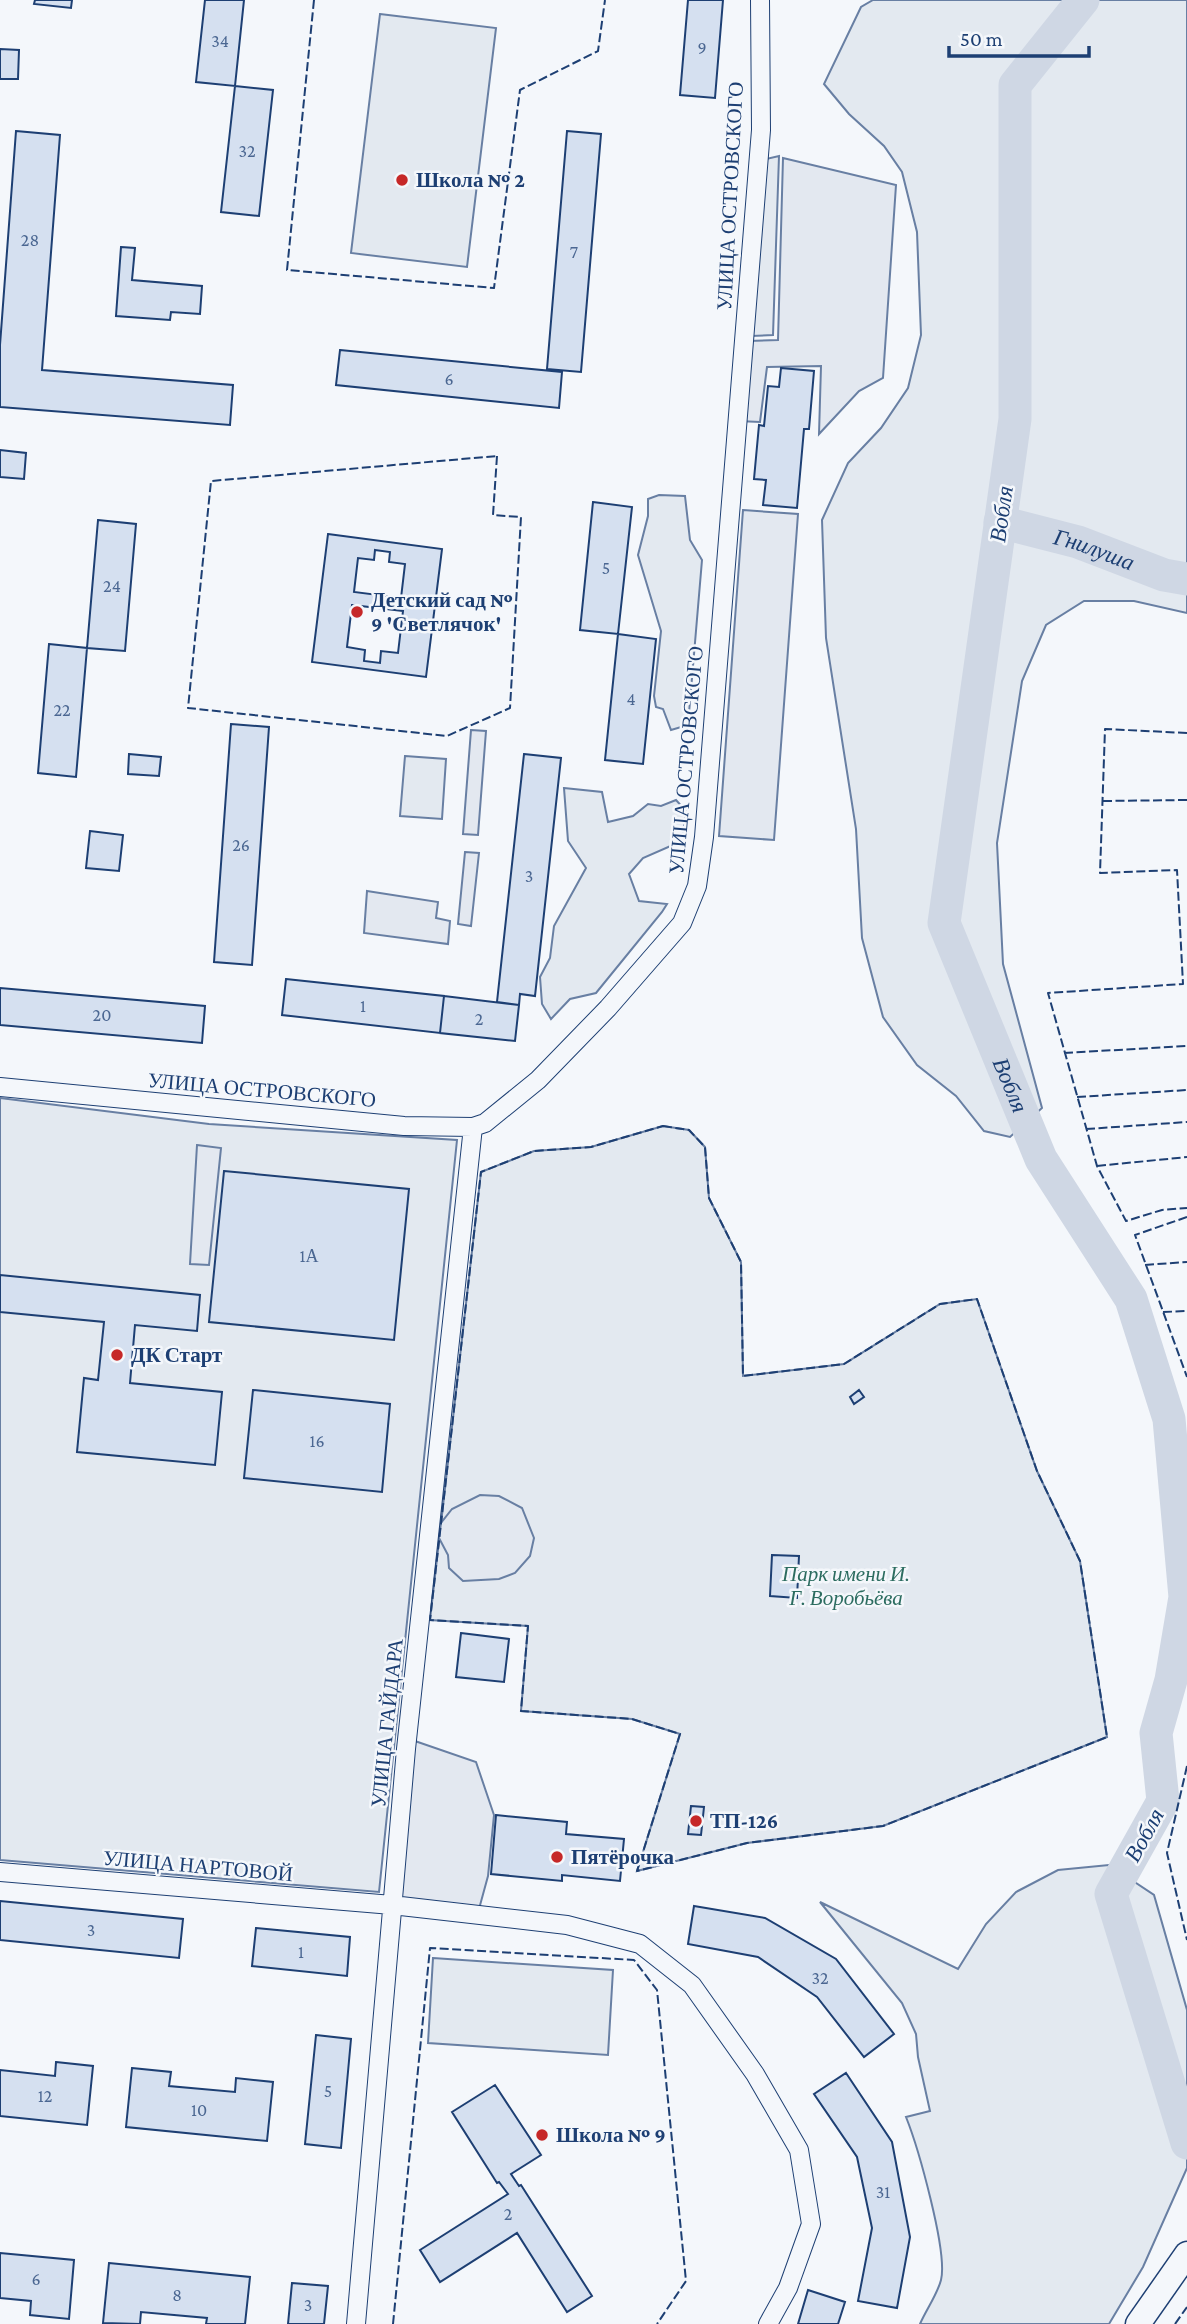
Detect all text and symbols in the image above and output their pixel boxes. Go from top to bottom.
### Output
scale bar [949,14,1089,58]
text: 50 m [960,27,1003,51]
house number: 34 [211,31,229,51]
house number: 9 [697,38,707,58]
street label: УЛИЦА ОСТРОВСКОГО [712,81,748,311]
house number: 32 [238,141,256,161]
place label: Школа № 2 [416,168,525,192]
marker: Школа № 2 [394,172,410,188]
house number: 28 [21,230,39,250]
house number: 7 [570,242,578,262]
house number: 6 [444,369,454,389]
water label: Вобля [984,484,1018,544]
water label: Гнилуша [1050,523,1138,575]
house number: 5 [602,558,610,578]
house number: 24 [103,576,121,596]
place label: Детский сад № 9 'Светлячок' [371,588,513,636]
marker: Детский сад № 9 'Светлячок' [349,604,365,620]
street label: УЛИЦА ОСТРОВСКОГО [664,645,708,875]
house number: 4 [626,689,636,709]
house number: 22 [53,700,71,720]
house number: 26 [232,835,250,855]
house number: 3 [525,866,533,886]
house number: 1 [360,996,366,1016]
house number: 20 [93,1005,111,1025]
house number: 2 [475,1009,483,1029]
water label: Вобля [988,1054,1033,1116]
street label: УЛИЦА ОСТРОВСКОГО [147,1068,377,1112]
house number: 1А [300,1246,318,1266]
place label: ДК Старт [131,1343,223,1367]
marker: ДК Старт [109,1347,125,1363]
house number: 16 [309,1431,325,1451]
park label: Парк имени И. Г. Воробьёва [781,1562,910,1610]
street label: УЛИЦА ГАЙДАРА [366,1636,408,1809]
water label: Вобля [1119,1804,1169,1866]
place label: ТП-126 [710,1809,778,1833]
marker: ТП-126 [688,1813,704,1829]
place label: Пятёрочка [571,1845,675,1869]
street label: УЛИЦА НАРТОВОЙ [102,1846,294,1886]
marker: Пятёрочка [549,1849,565,1865]
house number: 3 [87,1920,95,1940]
house number: 1 [298,1942,304,1962]
house number: 32 [811,1968,829,1988]
house number: 5 [324,2081,332,2101]
house number: 12 [38,2086,52,2106]
house number: 10 [191,2100,207,2120]
place label: Школа № 9 [556,2123,666,2147]
marker: Школа № 9 [534,2127,550,2143]
house number: 31 [876,2182,890,2202]
house number: 2 [504,2204,512,2224]
house number: 6 [31,2269,41,2289]
house number: 8 [172,2285,182,2305]
house number: 3 [304,2295,312,2315]

